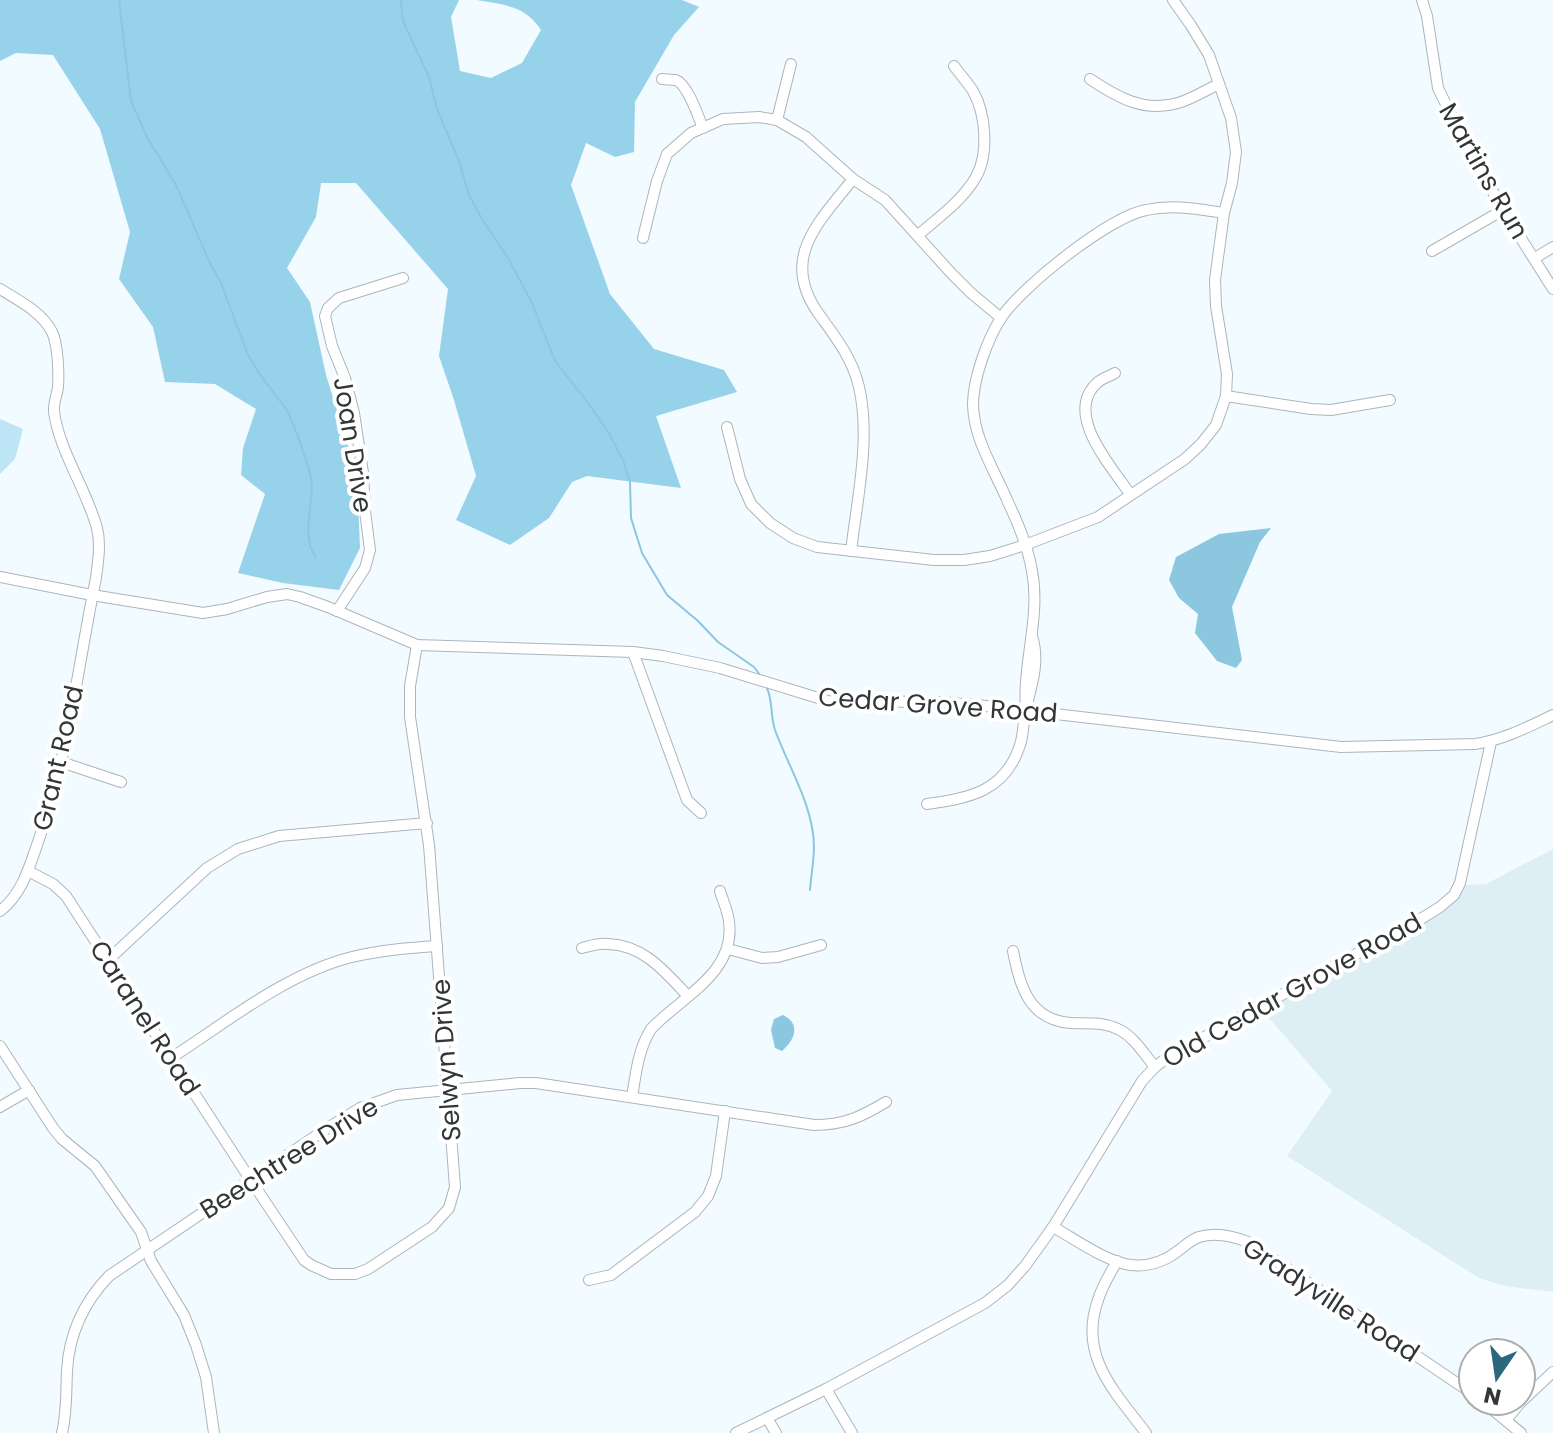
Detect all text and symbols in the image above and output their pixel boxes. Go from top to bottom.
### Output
street label: Martins Run [1430,96,1538,246]
street label: Joan Drive [325,375,381,515]
street label: Cedar Grove Road [817,679,1059,731]
street label: Grant Road [24,682,92,834]
street label: Old Cedar Grove Road [1156,904,1428,1076]
street label: Caranel Road [81,933,209,1103]
street label: Selwyn Drive [422,978,470,1142]
street label: Beechtree Drive [193,1089,385,1227]
street label: Gradyville Road [1236,1229,1426,1371]
north arrow [1457,1337,1537,1417]
text: N [1481,1379,1504,1413]

